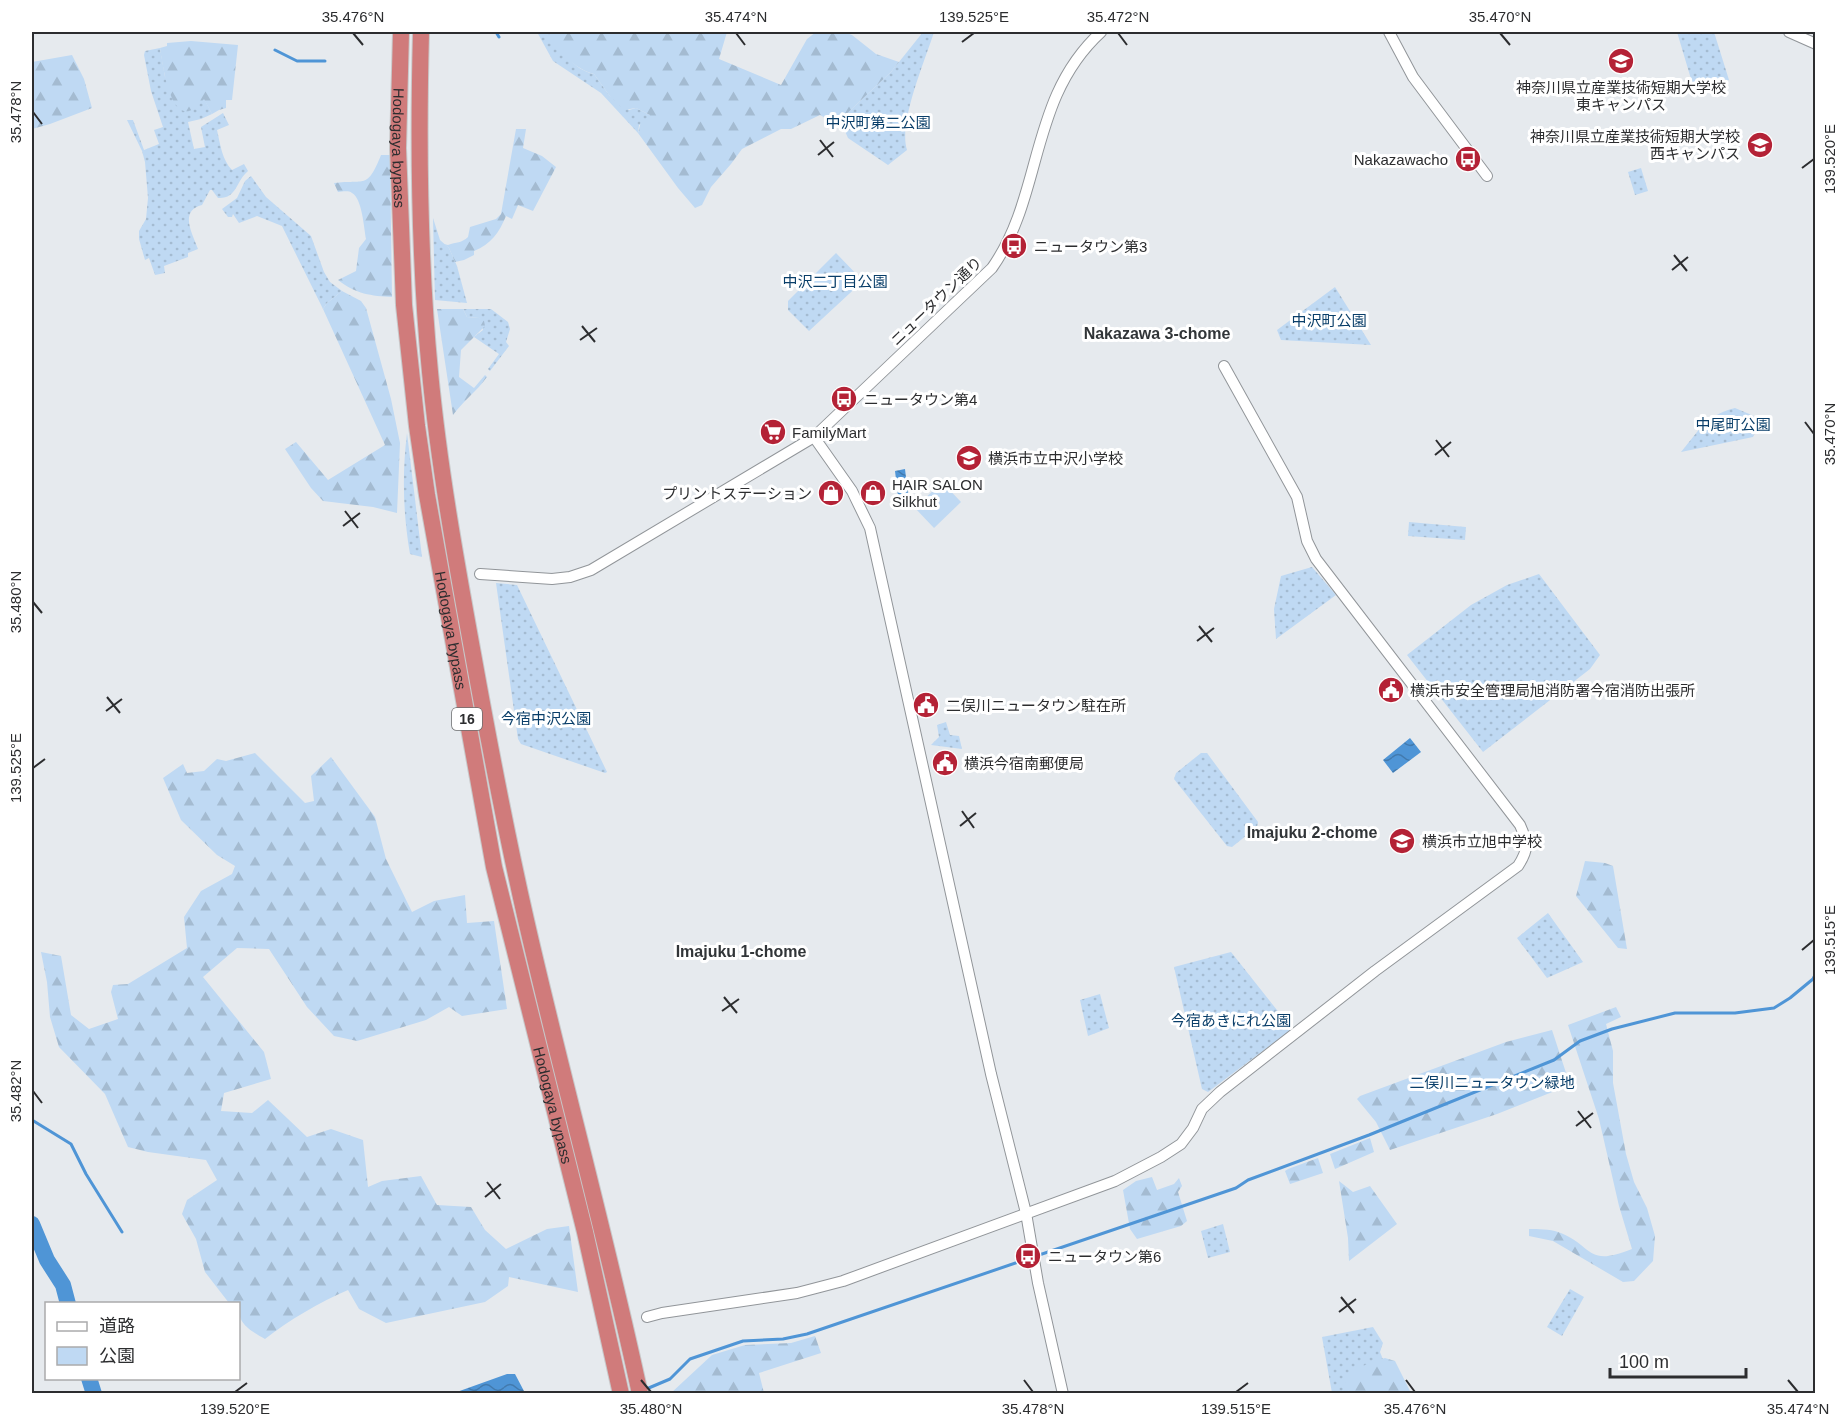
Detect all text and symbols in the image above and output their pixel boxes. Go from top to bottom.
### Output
text: 35.476°N [322,8,384,25]
text: 35.474°N [705,8,767,25]
text: 139.525°E [939,8,1009,25]
text: 35.472°N [1087,8,1149,25]
text: 35.470°N [1469,8,1531,25]
school or university icon: 神奈川県立産業技術短期大学校 東キャンパス [1606,46,1636,76]
place label: 神奈川県立産業技術短期大学校 東キャンパス [1516,79,1726,113]
text: 35.478°N [7,81,24,143]
street label: Hodogaya bypass [389,88,409,208]
park label: 中沢町第二公園 [825,114,931,131]
text: 139.520°E [1821,124,1838,194]
place label: 神奈川県立産業技術短期大学校 西キャンパス [1530,128,1740,162]
school or university icon: 神奈川県立産業技術短期大学校 西キャンパス [1745,130,1775,160]
bus stop icon: Nakazawacho [1453,144,1483,174]
place label: Nakazawacho [1354,151,1448,168]
bus stop icon: ニュータウン第3 [999,231,1029,261]
place label: ニュータウン第3 [1034,238,1147,255]
street label: ニュータウン通り [887,253,985,349]
park label: 中沢二丁目公園 [782,273,888,290]
park label: 中沢町公園 [1291,312,1367,329]
district label: Nakazawa 3-chome [1084,325,1230,342]
bus stop icon: ニュータウン第4 [829,384,859,414]
place label: ニュータウン第4 [864,391,977,408]
text: 35.470°N [1821,403,1838,465]
park label: 中尾町公園 [1695,416,1771,433]
supermarket icon: FamilyMart [758,417,788,447]
place label: FamilyMart [792,424,867,441]
school or university icon: 横浜市立中沢小学校 [954,443,984,473]
place label: 横浜市立中沢小学校 [988,450,1123,467]
place label: HAIR SALON Silkhut [892,476,983,510]
shop icon: プリントステーション [816,478,846,508]
shop icon: HAIR SALON Silkhut [858,478,888,508]
place label: プリントステーション [662,485,812,502]
street label: Hodogaya bypass [432,570,470,691]
text: 35.480°N [7,571,24,633]
public building icon: 横浜市安全管理局旭消防署今宿消防出張所 [1376,675,1406,705]
place label: 横浜市安全管理局旭消防署今宿消防出張所 [1410,682,1695,699]
public building icon: 二俣川ニュータウン駐在所 [911,690,941,720]
place label: 二俣川ニュータウン駐在所 [946,697,1126,714]
road number: 16 [452,708,482,730]
park label: 今宿中沢公園 [501,710,591,727]
text: 139.525°E [7,733,24,803]
public building icon: 横浜今宿南郵便局 [930,748,960,778]
place label: 横浜今宿南郵便局 [964,755,1084,772]
district label: Imajuku 2-chome [1247,824,1377,841]
school or university icon: 横浜市立旭中学校 [1387,826,1417,856]
place label: 横浜市立旭中学校 [1422,833,1542,850]
text: 139.515°E [1821,905,1838,975]
district label: Imajuku 1-chome [676,943,806,960]
park label: 今宿あきにれ公園 [1171,1012,1291,1029]
street label: Hodogaya bypass [531,1045,576,1165]
text: 35.482°N [7,1060,24,1122]
park label: 二俣川ニュータウン緑地 [1409,1074,1575,1091]
bus stop icon: ニュータウン第6 [1013,1241,1043,1271]
place label: ニュータウン第6 [1048,1248,1161,1265]
legend [45,1302,240,1380]
text: 道路 [99,1316,135,1336]
scale bar [1610,1341,1746,1379]
text: 公園 [99,1346,135,1366]
text: 100 m [1619,1352,1669,1372]
text: 139.520°E [200,1400,270,1417]
text: 35.480°N [620,1400,682,1417]
text: 35.478°N [1002,1400,1064,1417]
text: 139.515°E [1201,1400,1271,1417]
text: 35.476°N [1384,1400,1446,1417]
text: 35.474°N [1767,1400,1829,1417]

